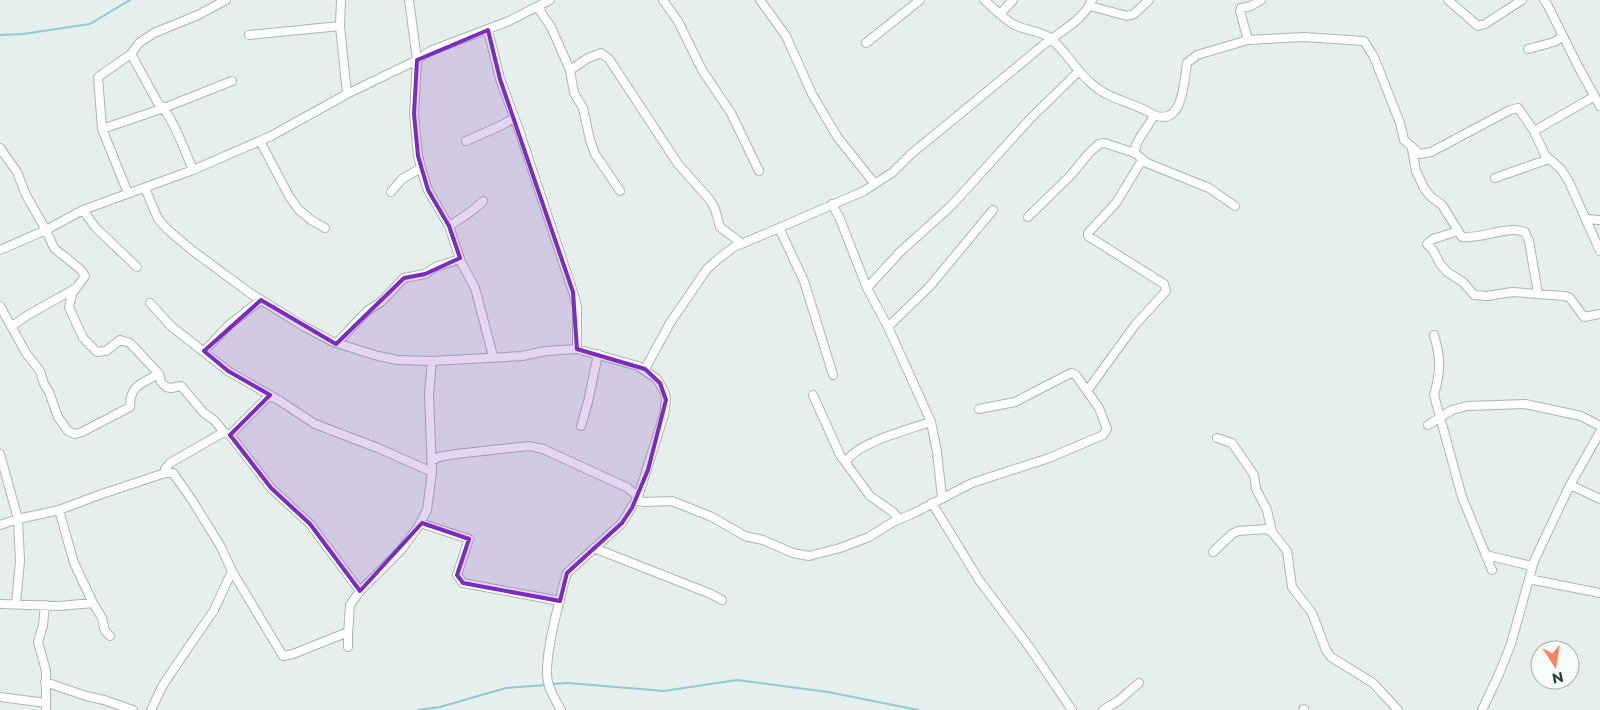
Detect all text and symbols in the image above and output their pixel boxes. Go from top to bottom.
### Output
north arrow [1530,640,1580,690]
text: N [1550,668,1565,688]

